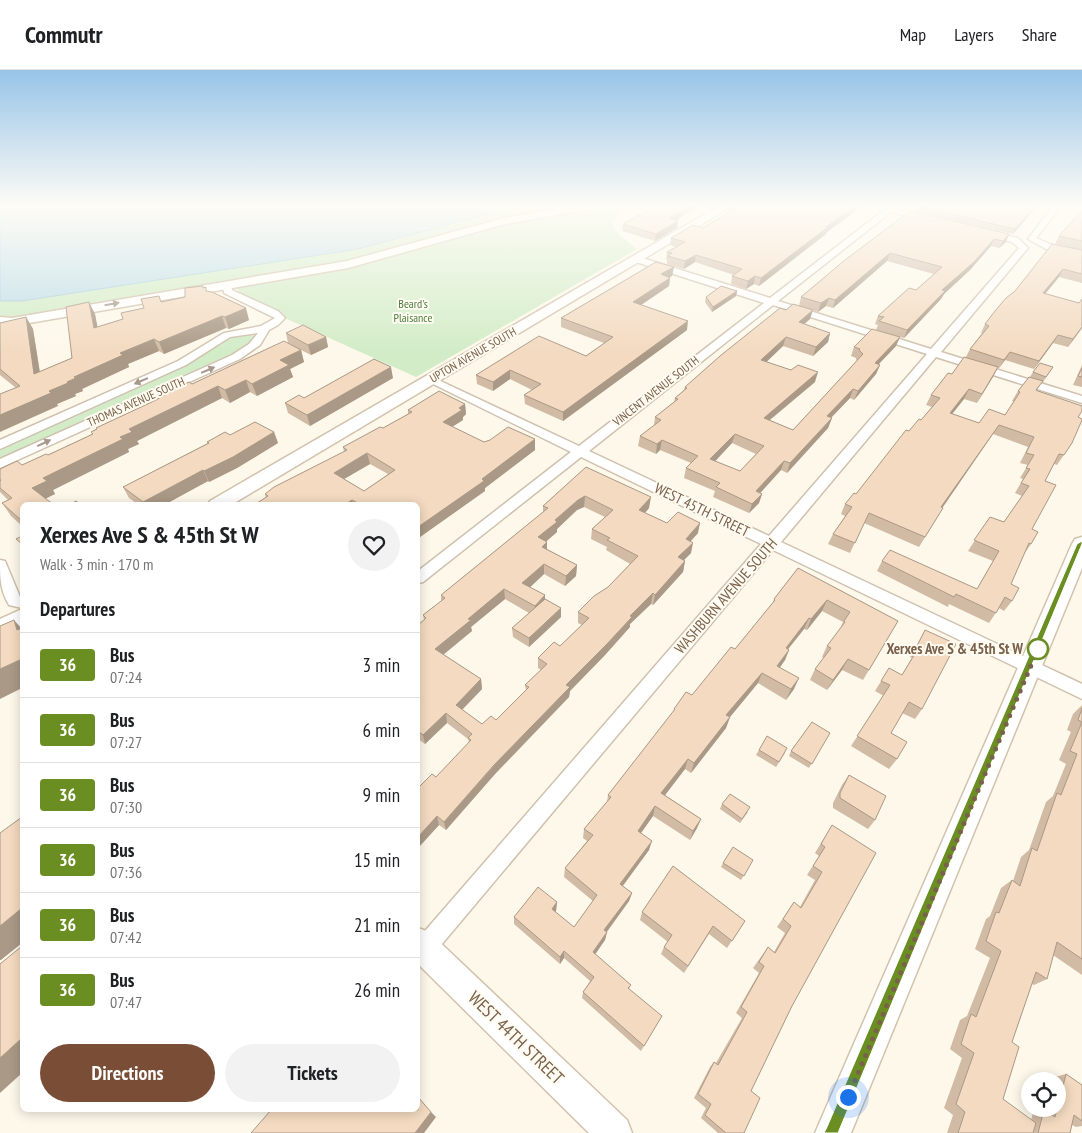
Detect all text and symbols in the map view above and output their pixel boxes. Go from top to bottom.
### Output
text: Commutr [25,19,103,50]
text: Map [900,23,926,46]
text: Layers [954,23,994,46]
text: Share [1022,23,1057,46]
park label: Beard's Plaisance [394,296,432,325]
one-way arrow [104,300,120,308]
street label: UPTON AVENUE SOUTH [427,324,519,386]
street label: VINCENT AVENUE SOUTH [609,352,702,430]
one-way arrow [201,365,215,373]
street label: THOMAS AVENUE SOUTH [85,373,187,430]
one-way arrow [134,377,148,385]
one-way arrow [37,439,51,447]
street label: WEST 45TH STREET [651,478,753,541]
text: Xerxes Ave S & 45th St W [40,519,259,550]
button: heart [348,519,400,571]
street label: WASHBURN AVENUE SOUTH [670,534,781,657]
text: Walk · 3 min · 170 m [40,554,153,574]
text: Departures [40,597,115,621]
marker: Xerxes Ave S & 45th St W [1027,638,1049,660]
place label: Xerxes Ave S & 45th St W [886,639,1023,658]
text: Bus [110,643,134,667]
text: 36 [59,653,76,676]
text: 3 min [363,653,400,677]
text: 07:24 [110,667,142,687]
text: Bus [110,708,134,732]
text: 36 [59,718,76,741]
text: 6 min [363,718,400,742]
text: 07:27 [110,732,142,752]
text: Bus [110,773,134,797]
text: 36 [59,783,76,806]
text: 9 min [363,783,400,807]
text: 07:30 [110,797,142,817]
text: Bus [110,838,134,862]
text: 36 [59,848,76,871]
text: 15 min [354,848,400,872]
text: 07:36 [110,862,142,882]
text: Bus [110,903,134,927]
text: 36 [59,913,76,936]
text: 21 min [354,913,400,937]
text: 07:42 [110,927,142,947]
text: Bus [110,968,134,992]
text: 36 [59,978,76,1001]
text: 26 min [354,978,400,1002]
street label: WEST 44TH STREET [464,986,569,1089]
text: 07:47 [110,992,142,1012]
button: Directions [40,1044,215,1102]
button: Tickets [225,1044,400,1102]
map controls [1021,1072,1066,1117]
button: locate [1021,1072,1066,1117]
your location [836,1085,861,1110]

